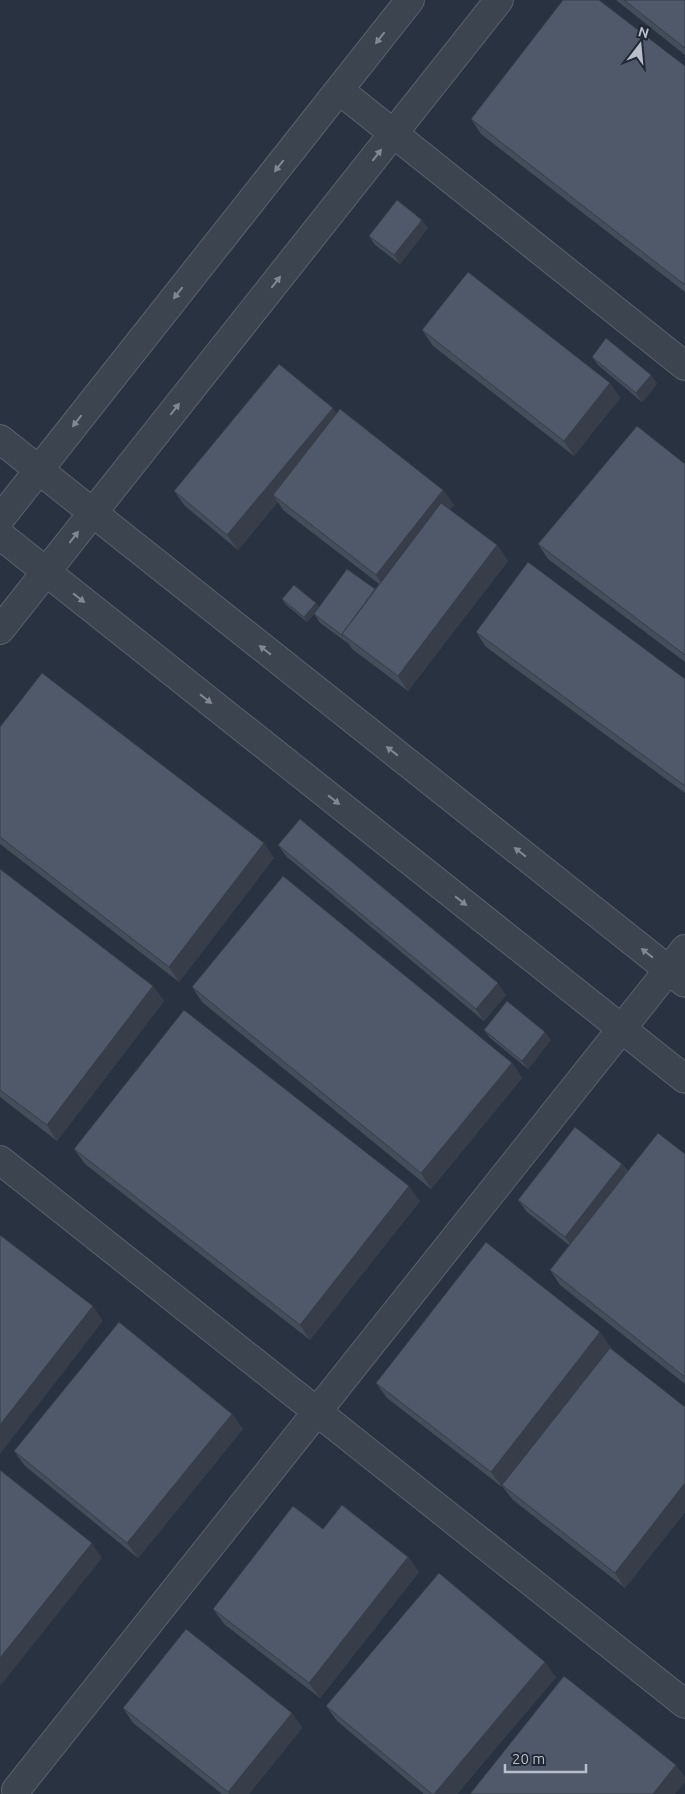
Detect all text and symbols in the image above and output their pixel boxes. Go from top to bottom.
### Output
north arrow [615,20,665,70]
text: N [636,23,651,42]
one-way arrow [374,31,385,44]
one-way arrow [371,148,382,161]
one-way arrow [273,159,284,172]
one-way arrow [270,276,281,289]
one-way arrow [173,286,184,299]
one-way arrow [169,403,180,416]
one-way arrow [72,414,83,427]
one-way arrow [68,530,79,543]
one-way arrow [72,593,86,603]
one-way arrow [259,644,272,655]
one-way arrow [200,694,213,705]
one-way arrow [386,745,399,756]
one-way arrow [327,795,340,806]
one-way arrow [513,846,526,857]
one-way arrow [454,896,467,907]
one-way arrow [641,947,654,958]
scale bar [505,1742,586,1774]
text: 20 m [512,1750,545,1767]

